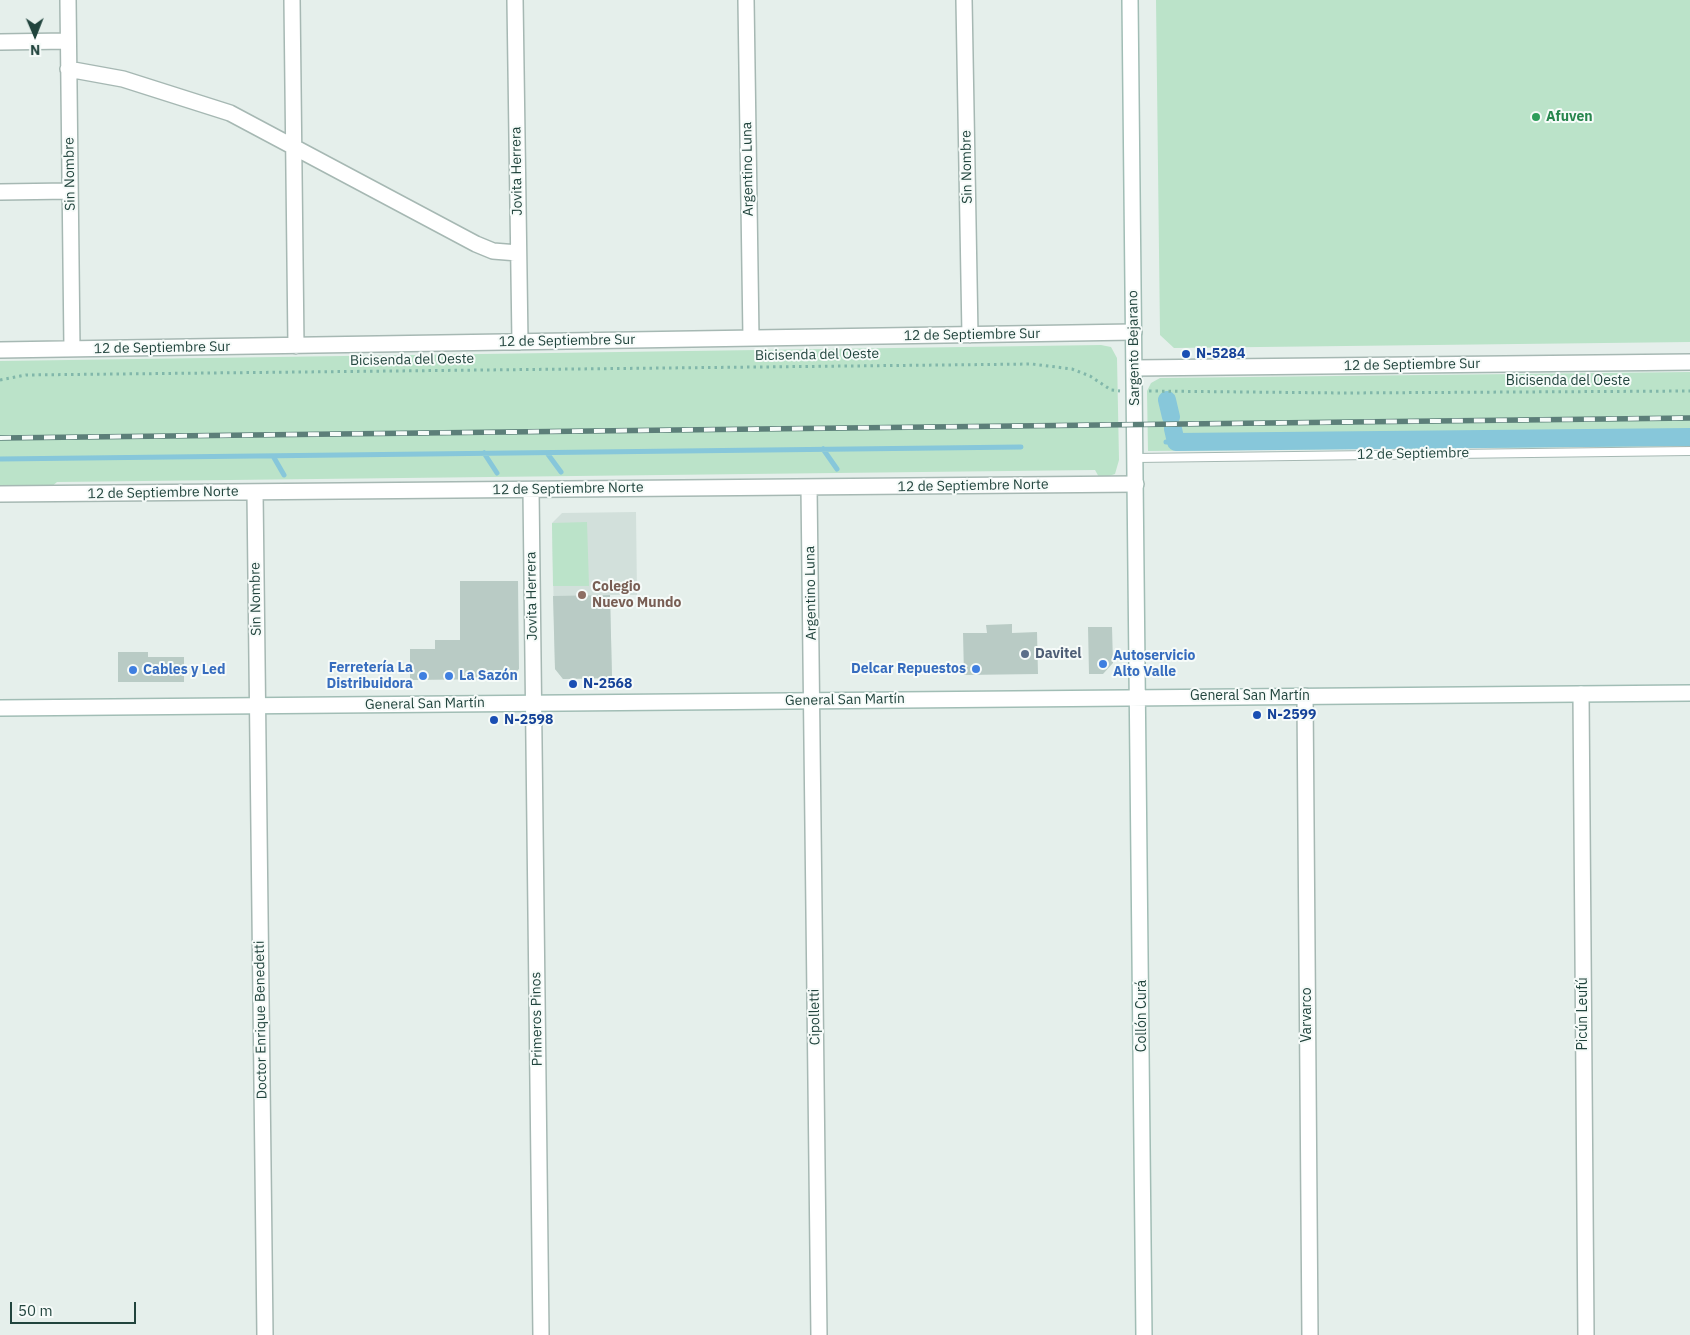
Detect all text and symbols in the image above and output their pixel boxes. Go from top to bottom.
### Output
north arrow [10,10,60,60]
text: N [30,41,40,59]
place label: Afuven [1546,109,1593,125]
marker: Afuven [1530,111,1542,123]
street label: Argentino Luna [739,122,757,216]
street label: Jovita Herrera [508,126,526,216]
street label: Sin Nombre [958,130,976,204]
street label: Sin Nombre [61,137,79,211]
street label: Sargento Bejarano [1125,290,1143,406]
street label: 12 de Septiembre Sur [903,325,1041,345]
street label: 12 de Septiembre Sur [498,331,636,351]
street label: 12 de Septiembre Sur [93,338,231,358]
street label: Bicisenda del Oeste [755,346,879,364]
place label: N-5284 [1196,346,1245,362]
marker: N-5284 [1180,348,1192,360]
street label: Bicisenda del Oeste [350,351,474,369]
street label: 12 de Septiembre Sur [1343,355,1481,375]
street label: Bicisenda del Oeste [1506,373,1630,389]
street label: 12 de Septiembre [1357,445,1469,463]
street label: 12 de Septiembre Norte [897,476,1049,496]
street label: 12 de Septiembre Norte [492,479,644,499]
street label: 12 de Septiembre Norte [87,483,239,503]
street label: Argentino Luna [802,546,820,640]
street label: Jovita Herrera [523,551,541,641]
street label: Sin Nombre [247,562,265,636]
place label: Colegio Nuevo Mundo [592,579,681,612]
marker: Colegio Nuevo Mundo [576,589,588,601]
place label: Davitel [1035,646,1082,662]
marker: Davitel [1019,648,1031,660]
place label: Autoservicio Alto Valle [1113,648,1195,680]
marker: Autoservicio Alto Valle [1097,658,1109,670]
place label: Ferretería La Distribuidora [327,660,413,692]
place label: Delcar Repuestos [851,661,966,677]
place label: Cables y Led [143,662,226,678]
marker: Delcar Repuestos [970,663,982,675]
marker: Cables y Led [127,664,139,676]
place label: La Sazón [459,668,518,684]
marker: Ferretería La Distribuidora [417,670,429,682]
marker: La Sazón [443,670,455,682]
place label: N-2568 [583,676,632,692]
marker: N-2568 [567,678,579,690]
street label: General San Martín [1190,688,1310,704]
street label: General San Martín [785,691,905,709]
street label: General San Martín [365,695,485,713]
place label: N-2599 [1267,707,1316,723]
marker: N-2599 [1251,709,1263,721]
place label: N-2598 [504,712,553,728]
marker: N-2598 [488,714,500,726]
street label: Doctor Enrique Benedetti [251,941,271,1099]
street label: Primeros Pinos [528,972,546,1066]
street label: Picún Leufú [1575,977,1591,1051]
street label: Collón Curá [1134,980,1150,1052]
street label: Varvarco [1299,988,1315,1042]
street label: Cipolletti [806,989,824,1045]
scale bar [12,1292,139,1324]
text: 50 m [18,1301,53,1320]

